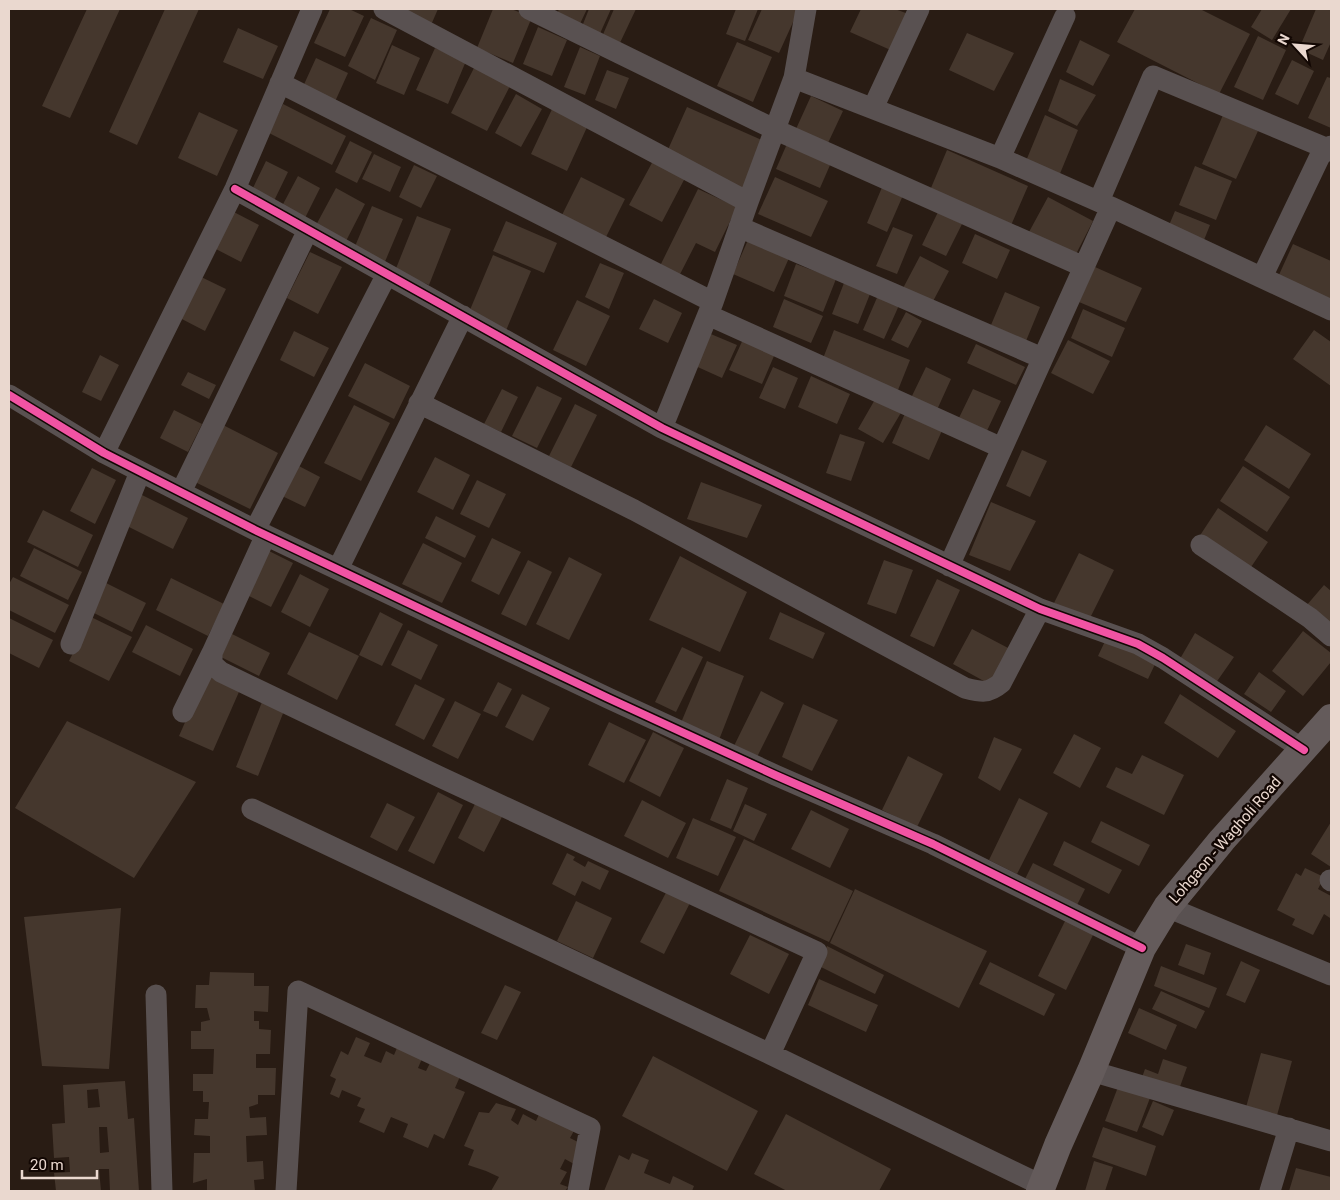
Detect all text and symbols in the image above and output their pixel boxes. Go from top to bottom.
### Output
north arrow [1270,20,1320,70]
text: N [1274,31,1293,47]
street label: Lohgaon - Wagholi Road [1165,773,1285,907]
scale bar [22,1148,98,1180]
text: 20 m [30,1156,64,1174]

